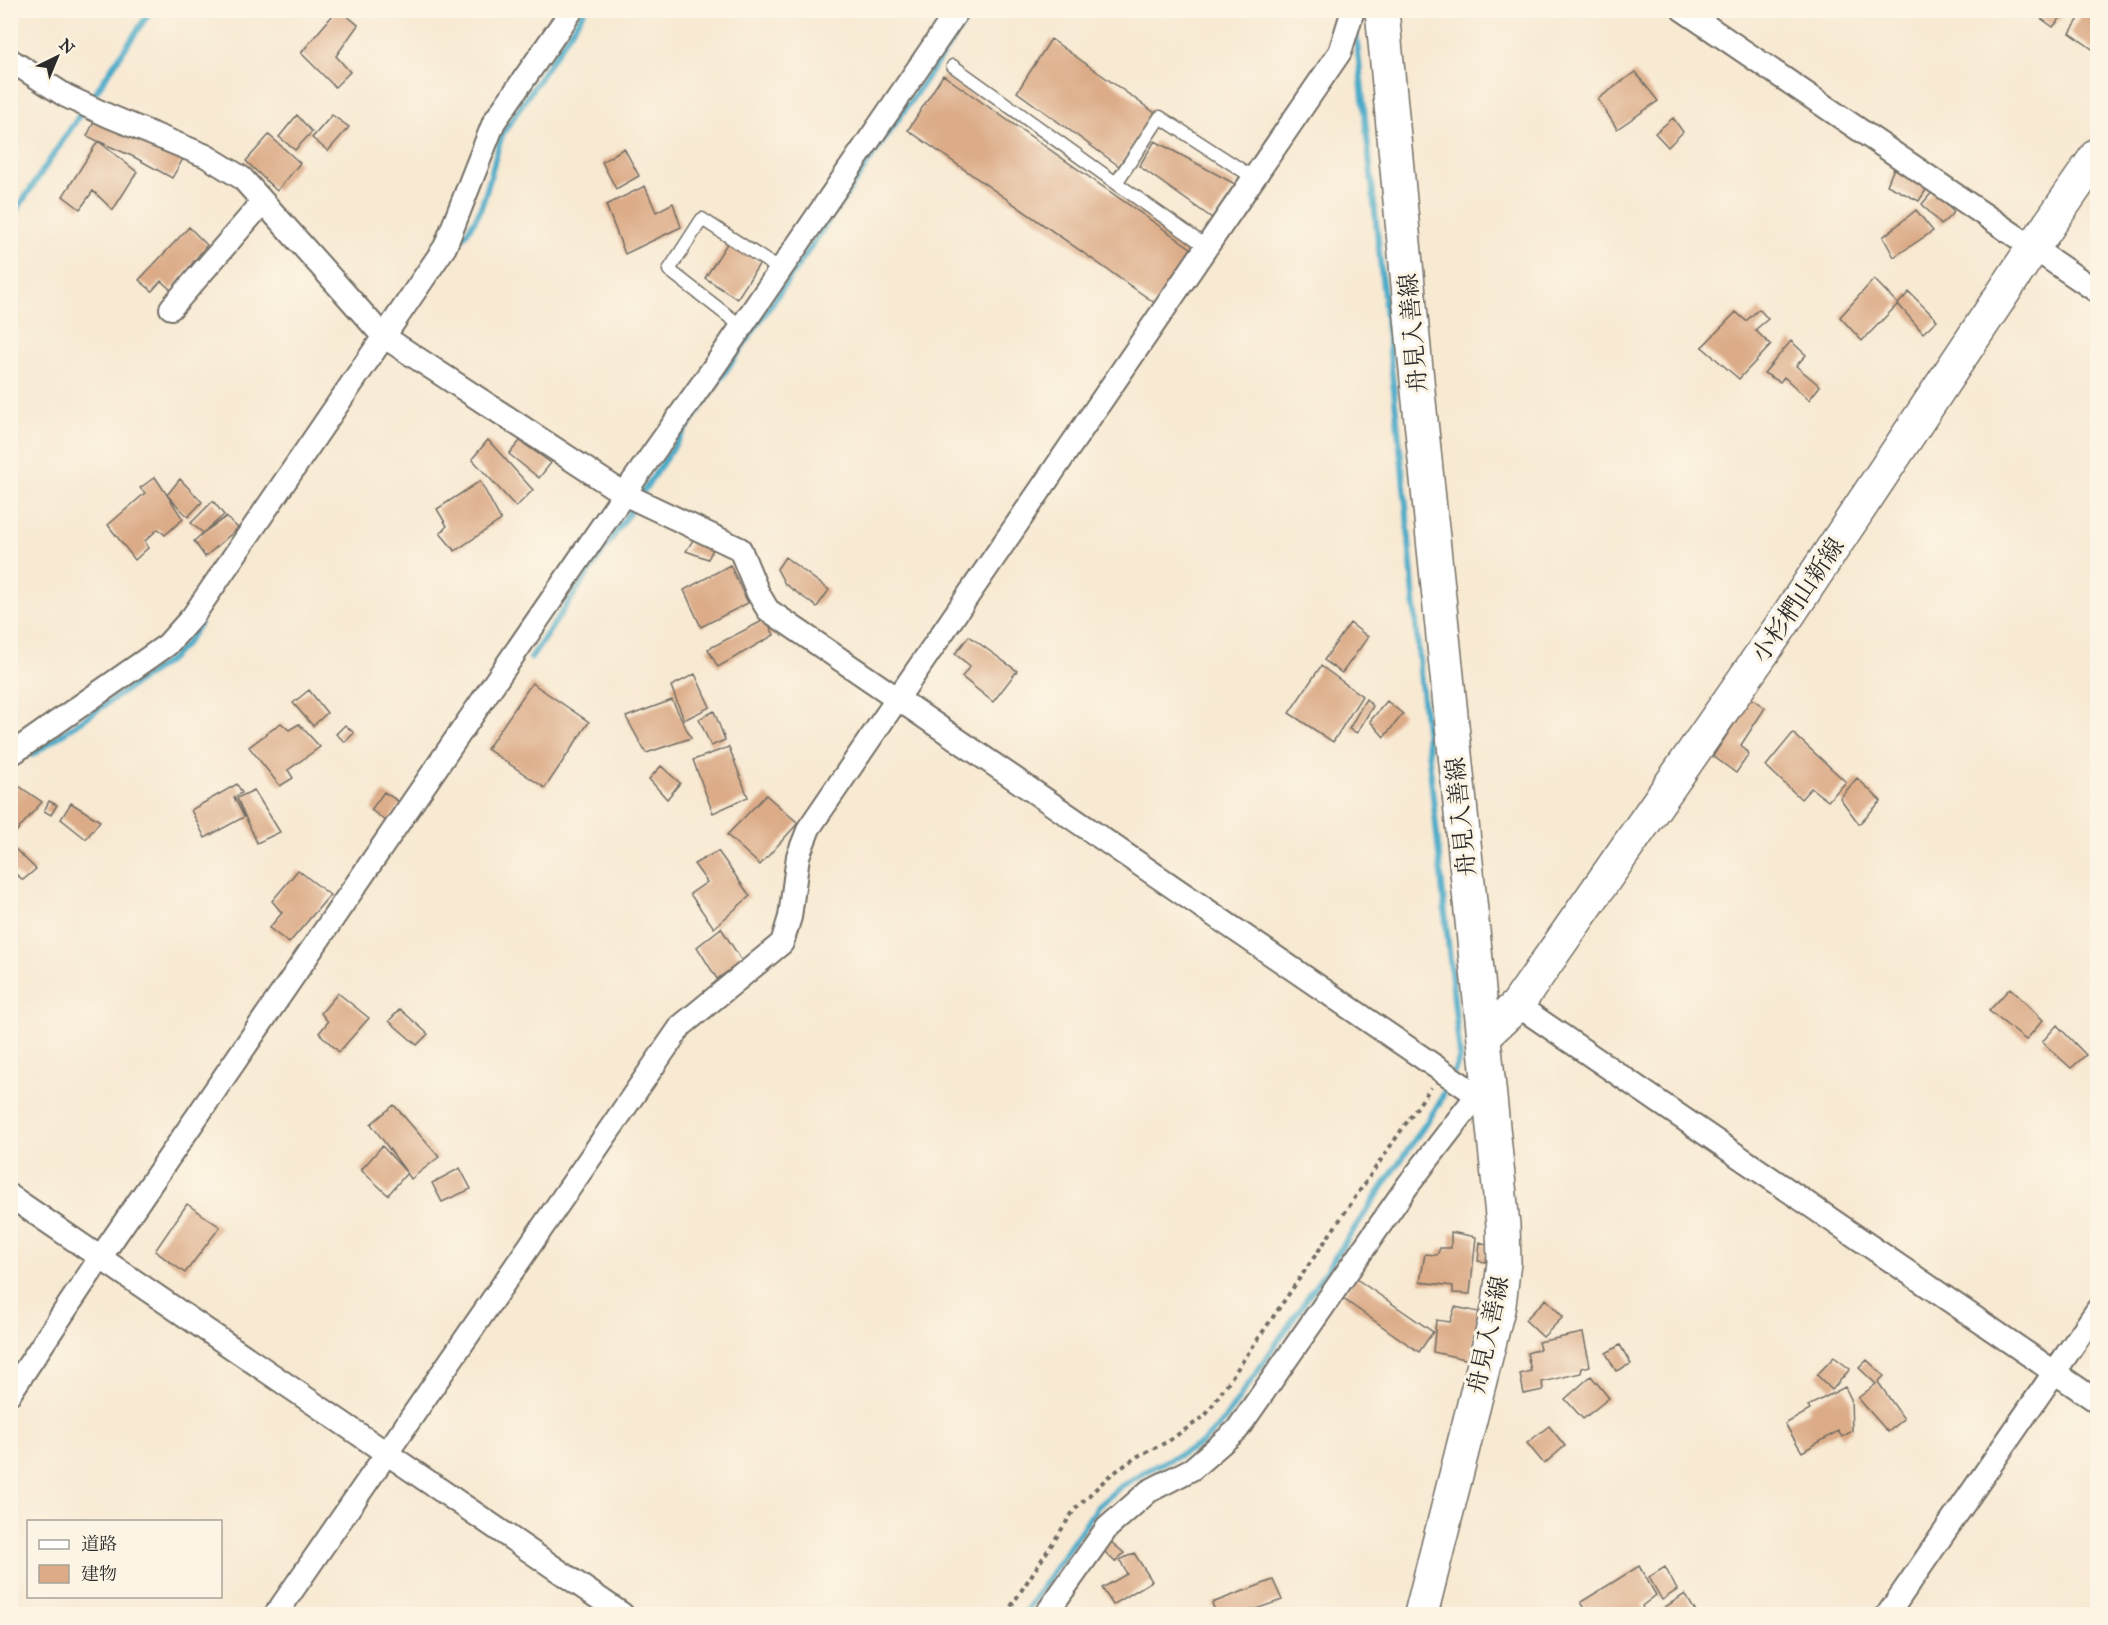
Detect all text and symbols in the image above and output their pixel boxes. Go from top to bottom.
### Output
north arrow [27,27,87,87]
text: N [55,35,79,58]
street label: 舟見入善線 [1393,272,1433,394]
street label: 小杉椚山新線 [1745,532,1851,668]
street label: 舟見入善線 [1440,756,1482,878]
street label: 舟見入善線 [1461,1273,1515,1397]
legend [27,1520,222,1598]
text: 道路 [81,1533,117,1555]
text: 建物 [81,1563,117,1585]

